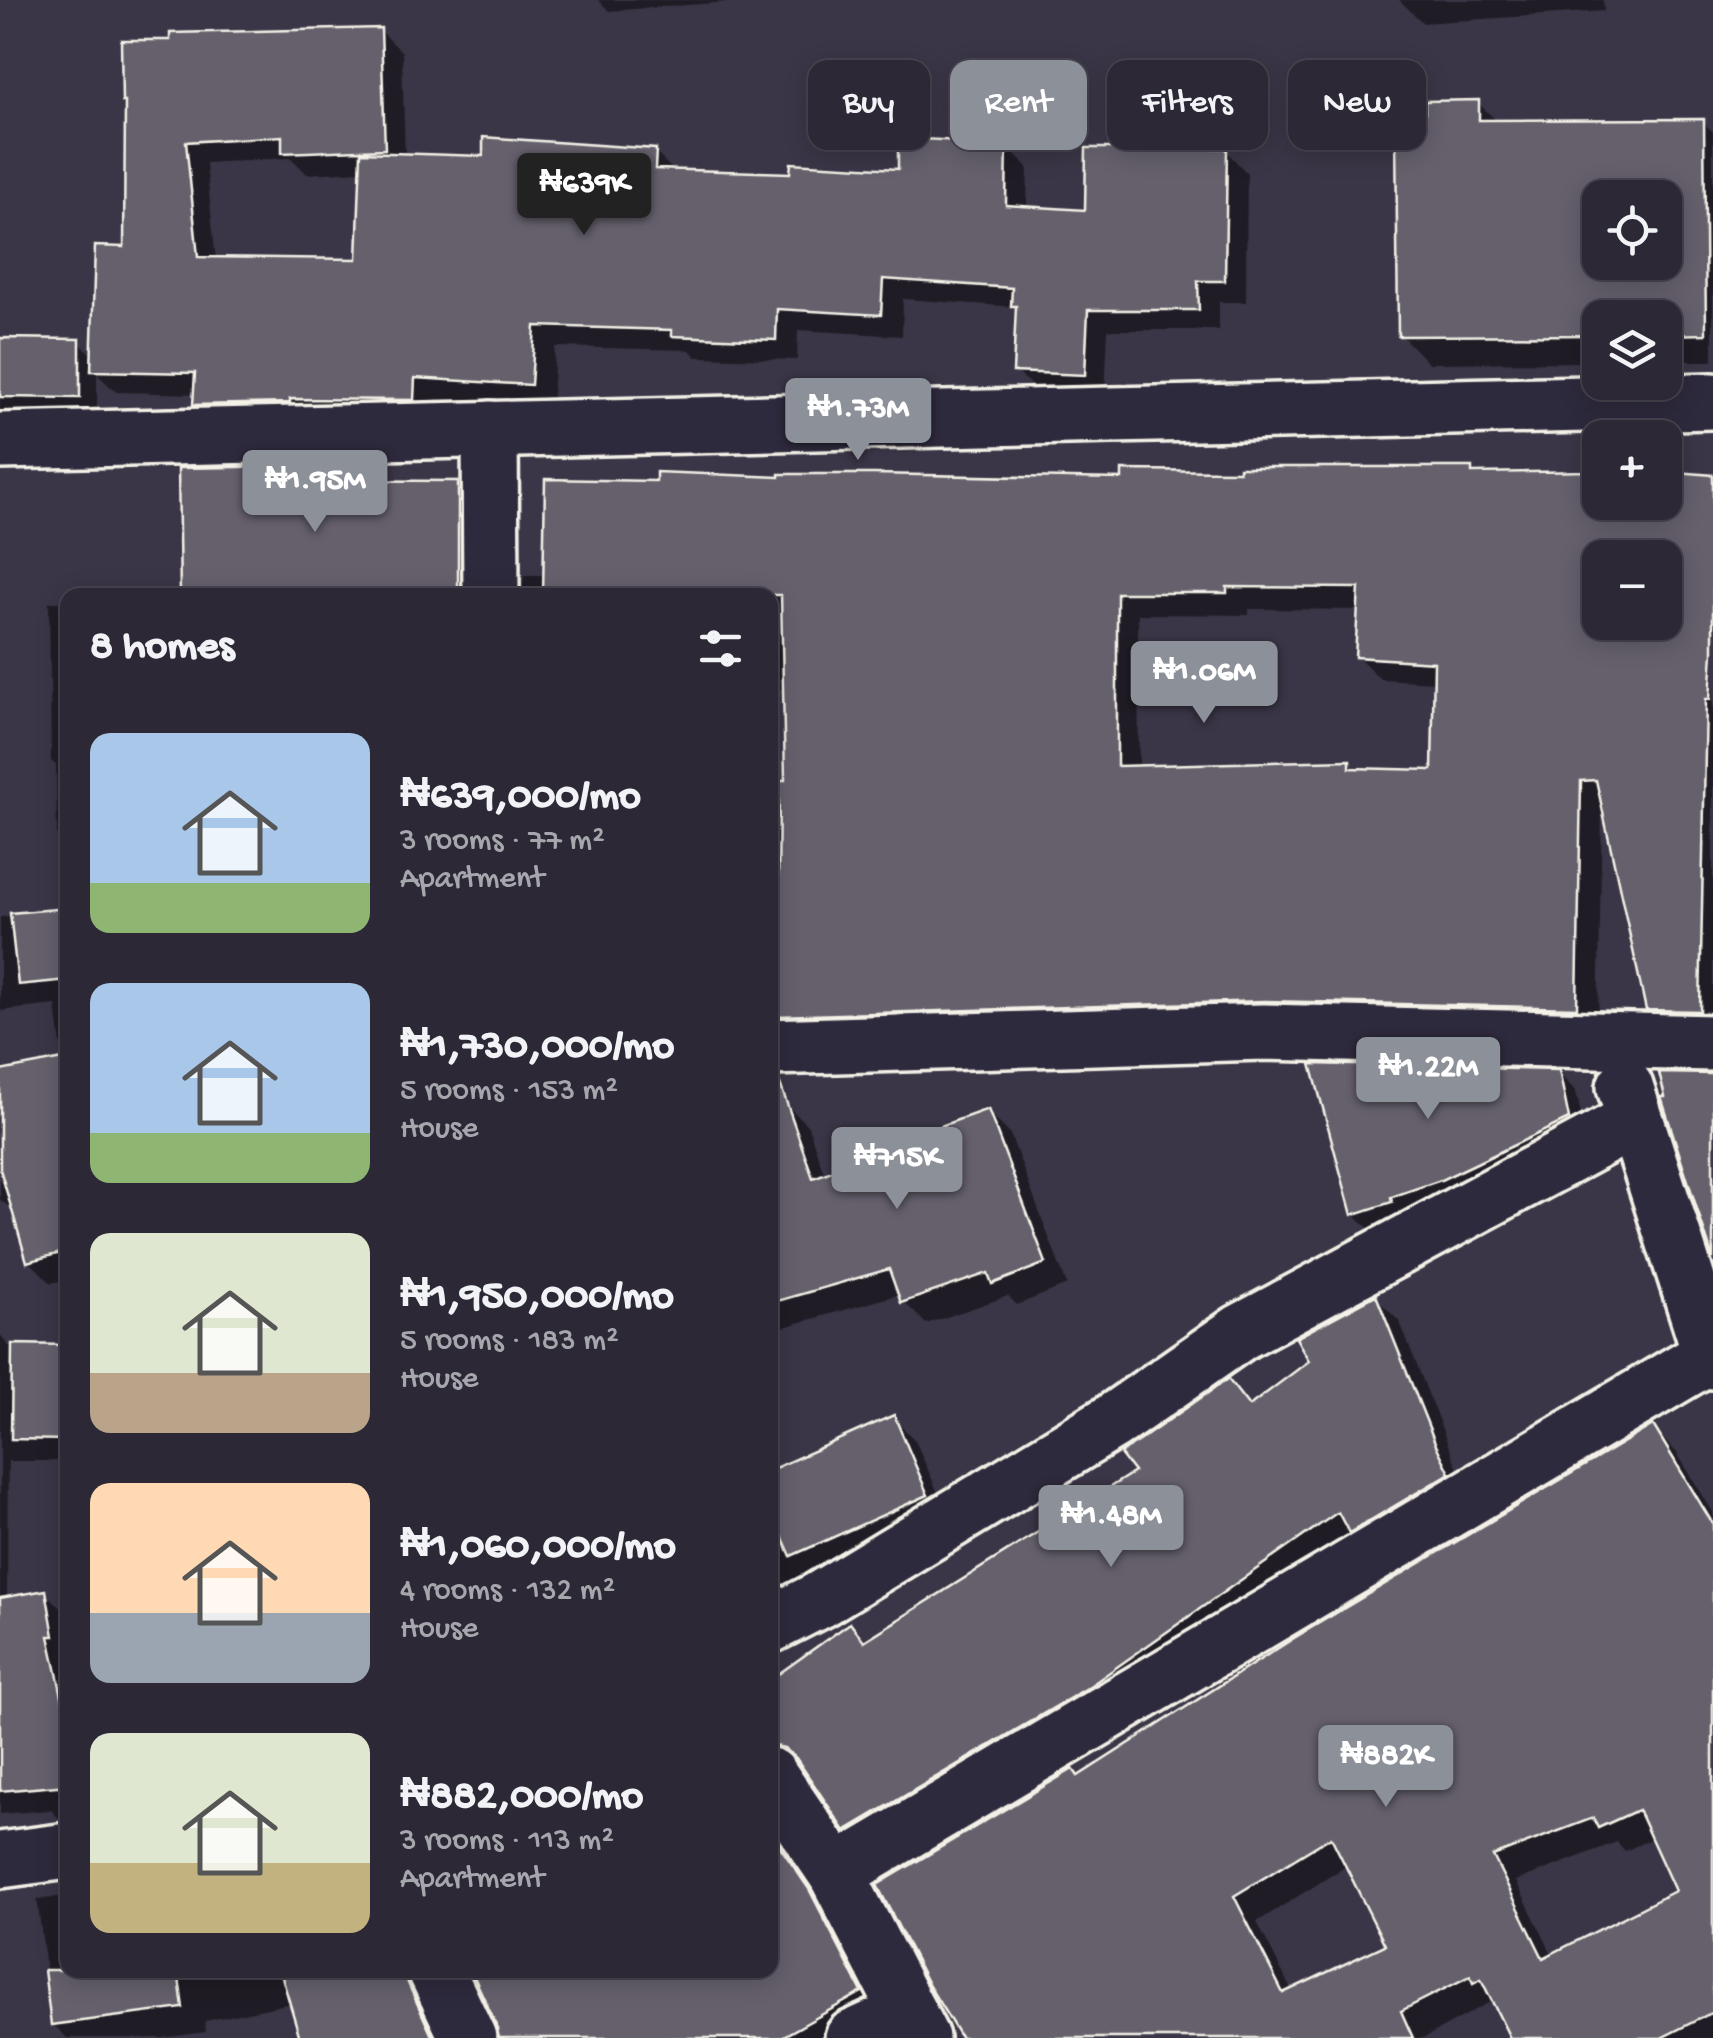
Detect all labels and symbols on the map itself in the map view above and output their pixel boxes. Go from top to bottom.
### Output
pin: ₦639K [514,153,654,238]
pin: ₦1.73M [777,378,939,463]
pin: ₦1.95M [234,450,396,535]
pin: ₦1.06M [1123,641,1285,726]
pin: ₦1.22M [1347,1037,1509,1122]
pin: ₦715K [827,1127,967,1212]
pin: ₦1.48M [1030,1485,1192,1570]
pin: ₦882K [1316,1725,1456,1810]

